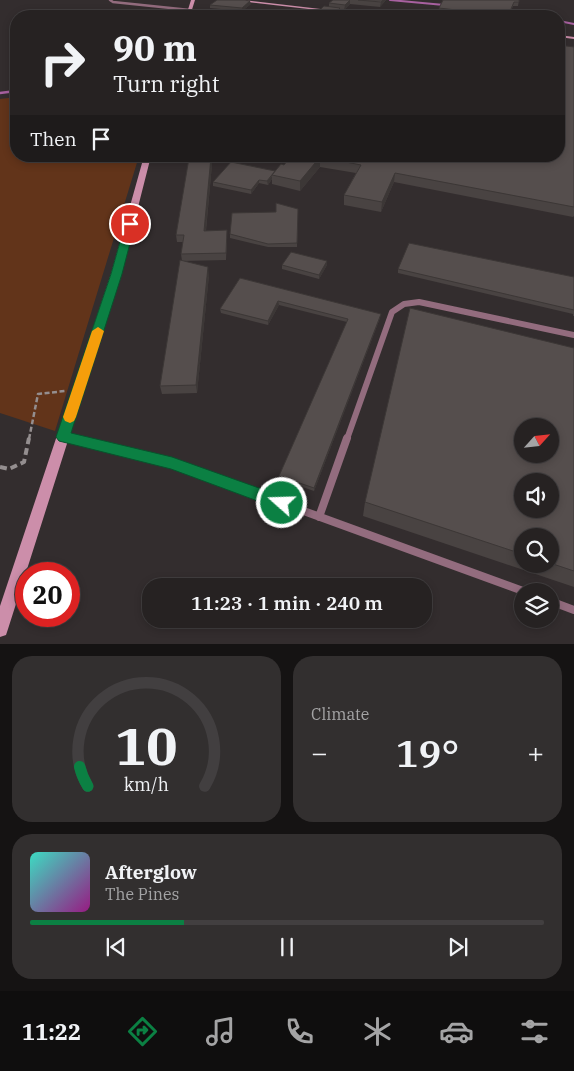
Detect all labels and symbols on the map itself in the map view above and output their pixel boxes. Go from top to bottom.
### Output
pin [109,203,151,245]
north arrow [514,418,559,462]
position arrow [255,476,307,528]
speed limit sign: 20 [15,562,80,627]

